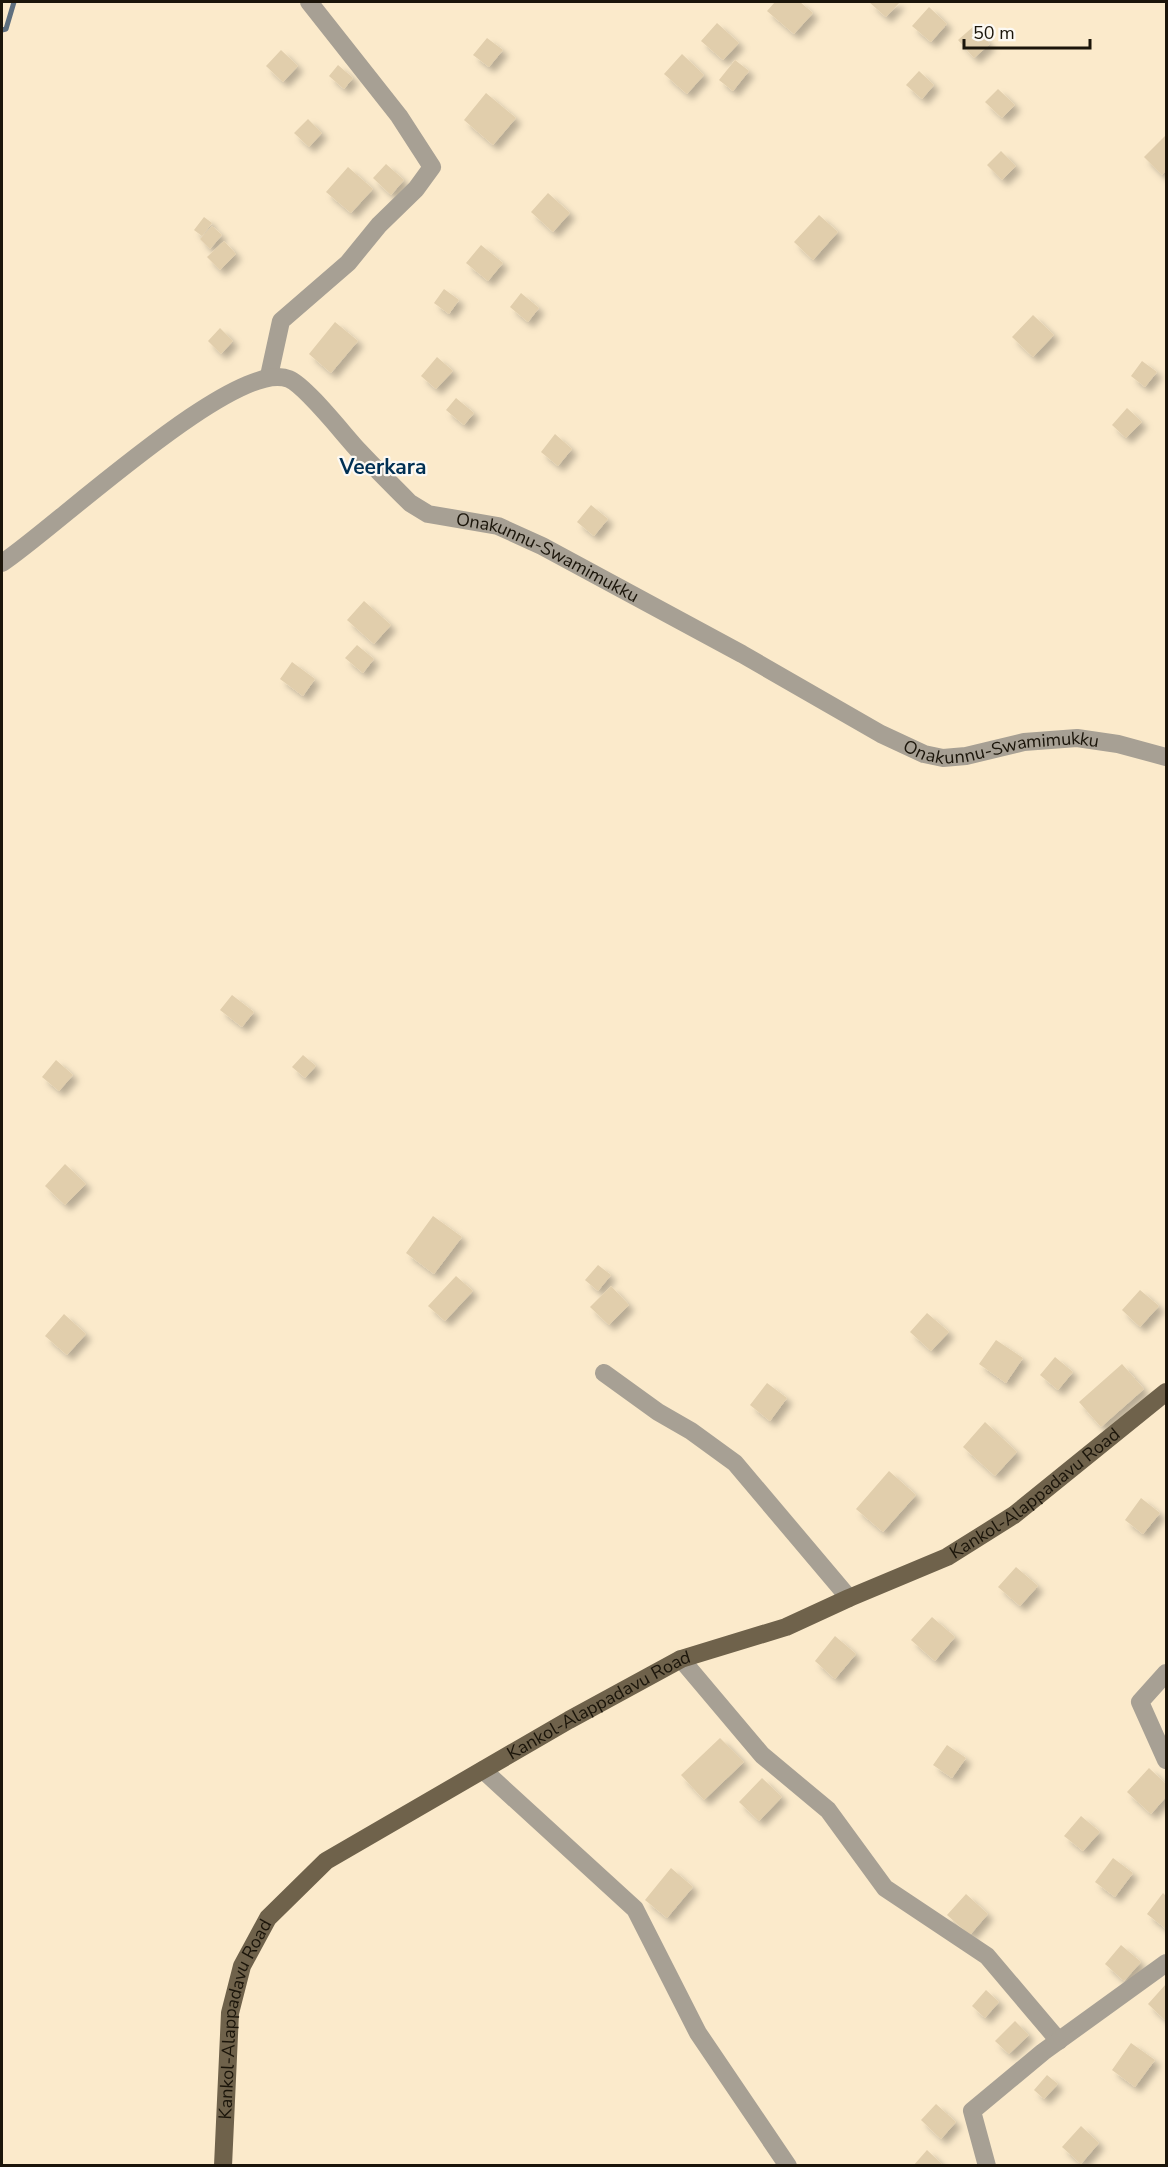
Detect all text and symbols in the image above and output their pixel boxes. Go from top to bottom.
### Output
scale bar [964,12,1090,50]
text: 50 m [973,21,1015,45]
district label: Veerkara [339,453,426,481]
street label: Onakunnu-Swamimukku [454,507,643,608]
street label: Onakunnu-Swamimukku [899,726,1101,770]
street label: Kankol-Alappadavu Road [945,1422,1125,1564]
street label: Kankol-Alappadavu Road [503,1645,693,1765]
street label: Kankol-Alappadavu Road [213,1915,277,2120]

